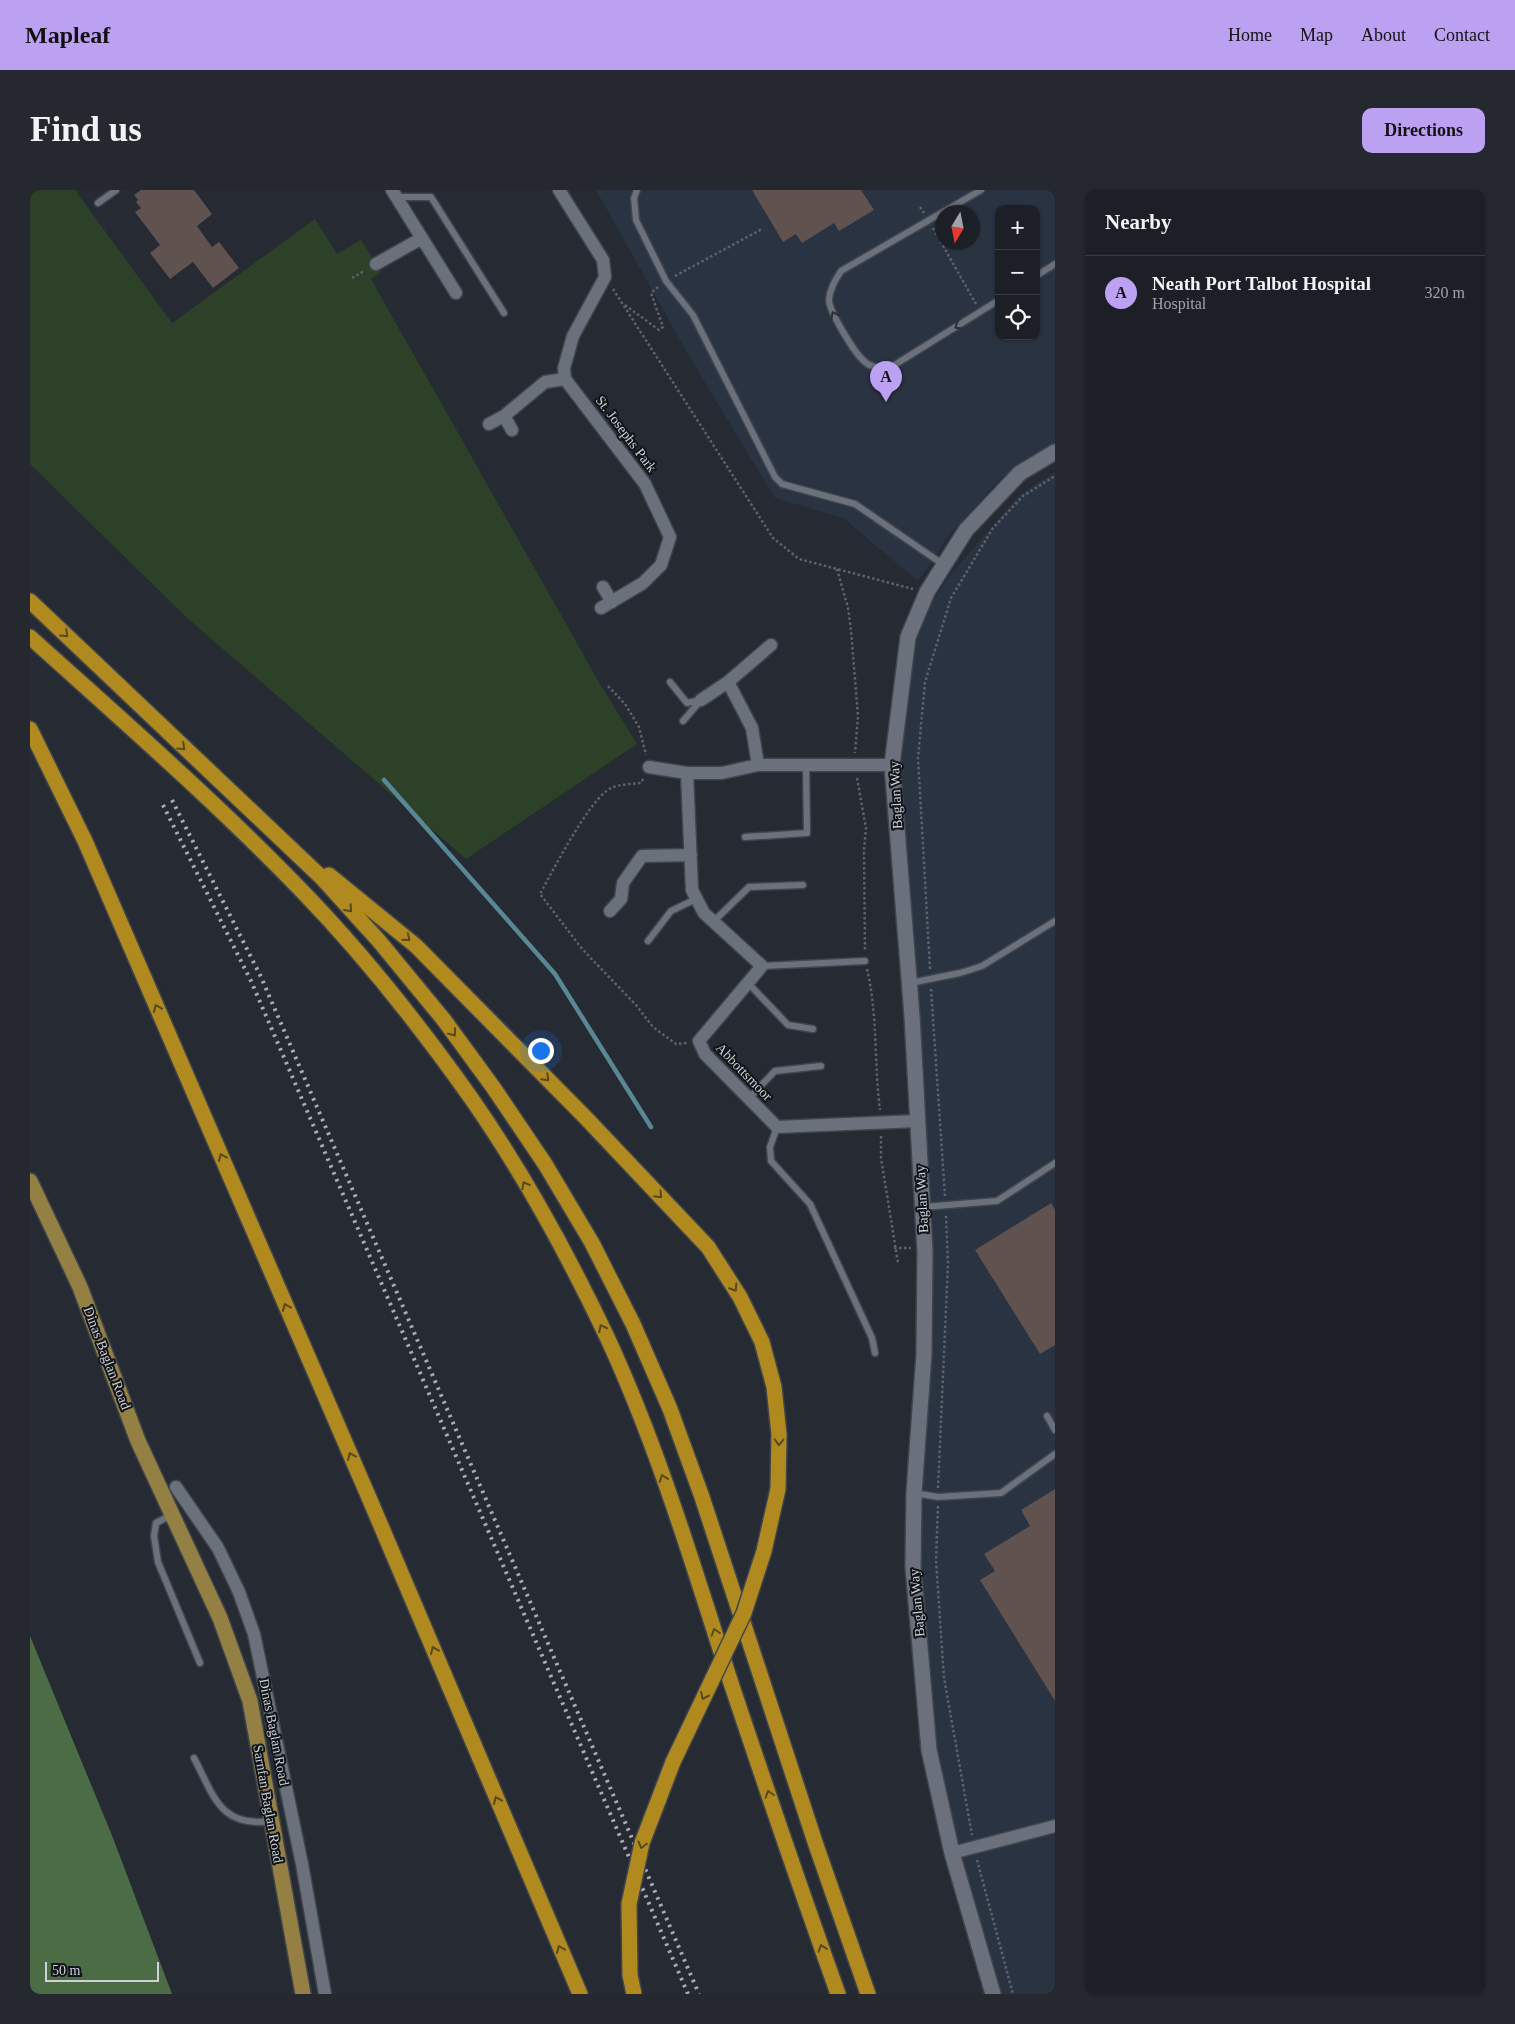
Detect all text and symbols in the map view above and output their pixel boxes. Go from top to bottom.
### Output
text: Mapleaf [25,22,110,48]
text: Home [1228,25,1272,45]
text: Map [1300,25,1333,45]
text: About [1361,25,1406,45]
text: Contact [1434,25,1490,45]
button: Directions [1362,108,1485,153]
text: Find us [30,110,142,149]
north arrow [935,205,980,250]
map controls [995,205,1040,340]
button: + [995,205,1040,250]
text: Nearby [1105,210,1172,234]
button: − [995,250,1040,295]
text: Neath Port Talbot Hospital [1152,273,1371,294]
text: A [1115,284,1127,301]
text: 320 m [1425,284,1465,301]
button: locate [995,295,1040,340]
text: Hospital [1152,295,1206,312]
one-way arrow [830,312,840,321]
one-way arrow [954,320,963,330]
pin: A [870,361,902,402]
street label: St. Josephs Park [593,393,659,475]
one-way arrow [59,628,68,637]
one-way arrow [177,741,186,750]
street label: Baglan Way [887,761,905,829]
one-way arrow [343,903,352,912]
one-way arrow [401,933,410,941]
one-way arrow [153,1004,164,1013]
one-way arrow [448,1027,456,1036]
your location [528,1038,554,1064]
street label: Abbottsmoor [713,1040,775,1104]
one-way arrow [541,1072,550,1081]
one-way arrow [217,1153,228,1162]
street label: Baglan Way [913,1165,931,1233]
one-way arrow [522,1181,532,1190]
one-way arrow [653,1190,662,1199]
one-way arrow [728,1282,737,1292]
one-way arrow [282,1303,292,1311]
street label: Dinas Baglan Road [80,1304,134,1412]
one-way arrow [598,1324,608,1333]
one-way arrow [774,1438,784,1446]
one-way arrow [347,1452,358,1461]
one-way arrow [659,1475,669,1483]
street label: Baglan Way [907,1568,927,1638]
one-way arrow [711,1629,721,1637]
one-way arrow [429,1646,440,1655]
street label: Dinas Baglan Road [256,1677,292,1787]
one-way arrow [701,1690,711,1699]
street label: Sarnfan Baglan Road [250,1744,286,1864]
one-way arrow [764,1791,774,1799]
one-way arrow [492,1796,503,1805]
one-way arrow [637,1841,648,1850]
one-way arrow [818,1944,828,1953]
one-way arrow [556,1945,566,1954]
scale bar [45,1959,159,1982]
text: 50 m [52,1963,80,1978]

